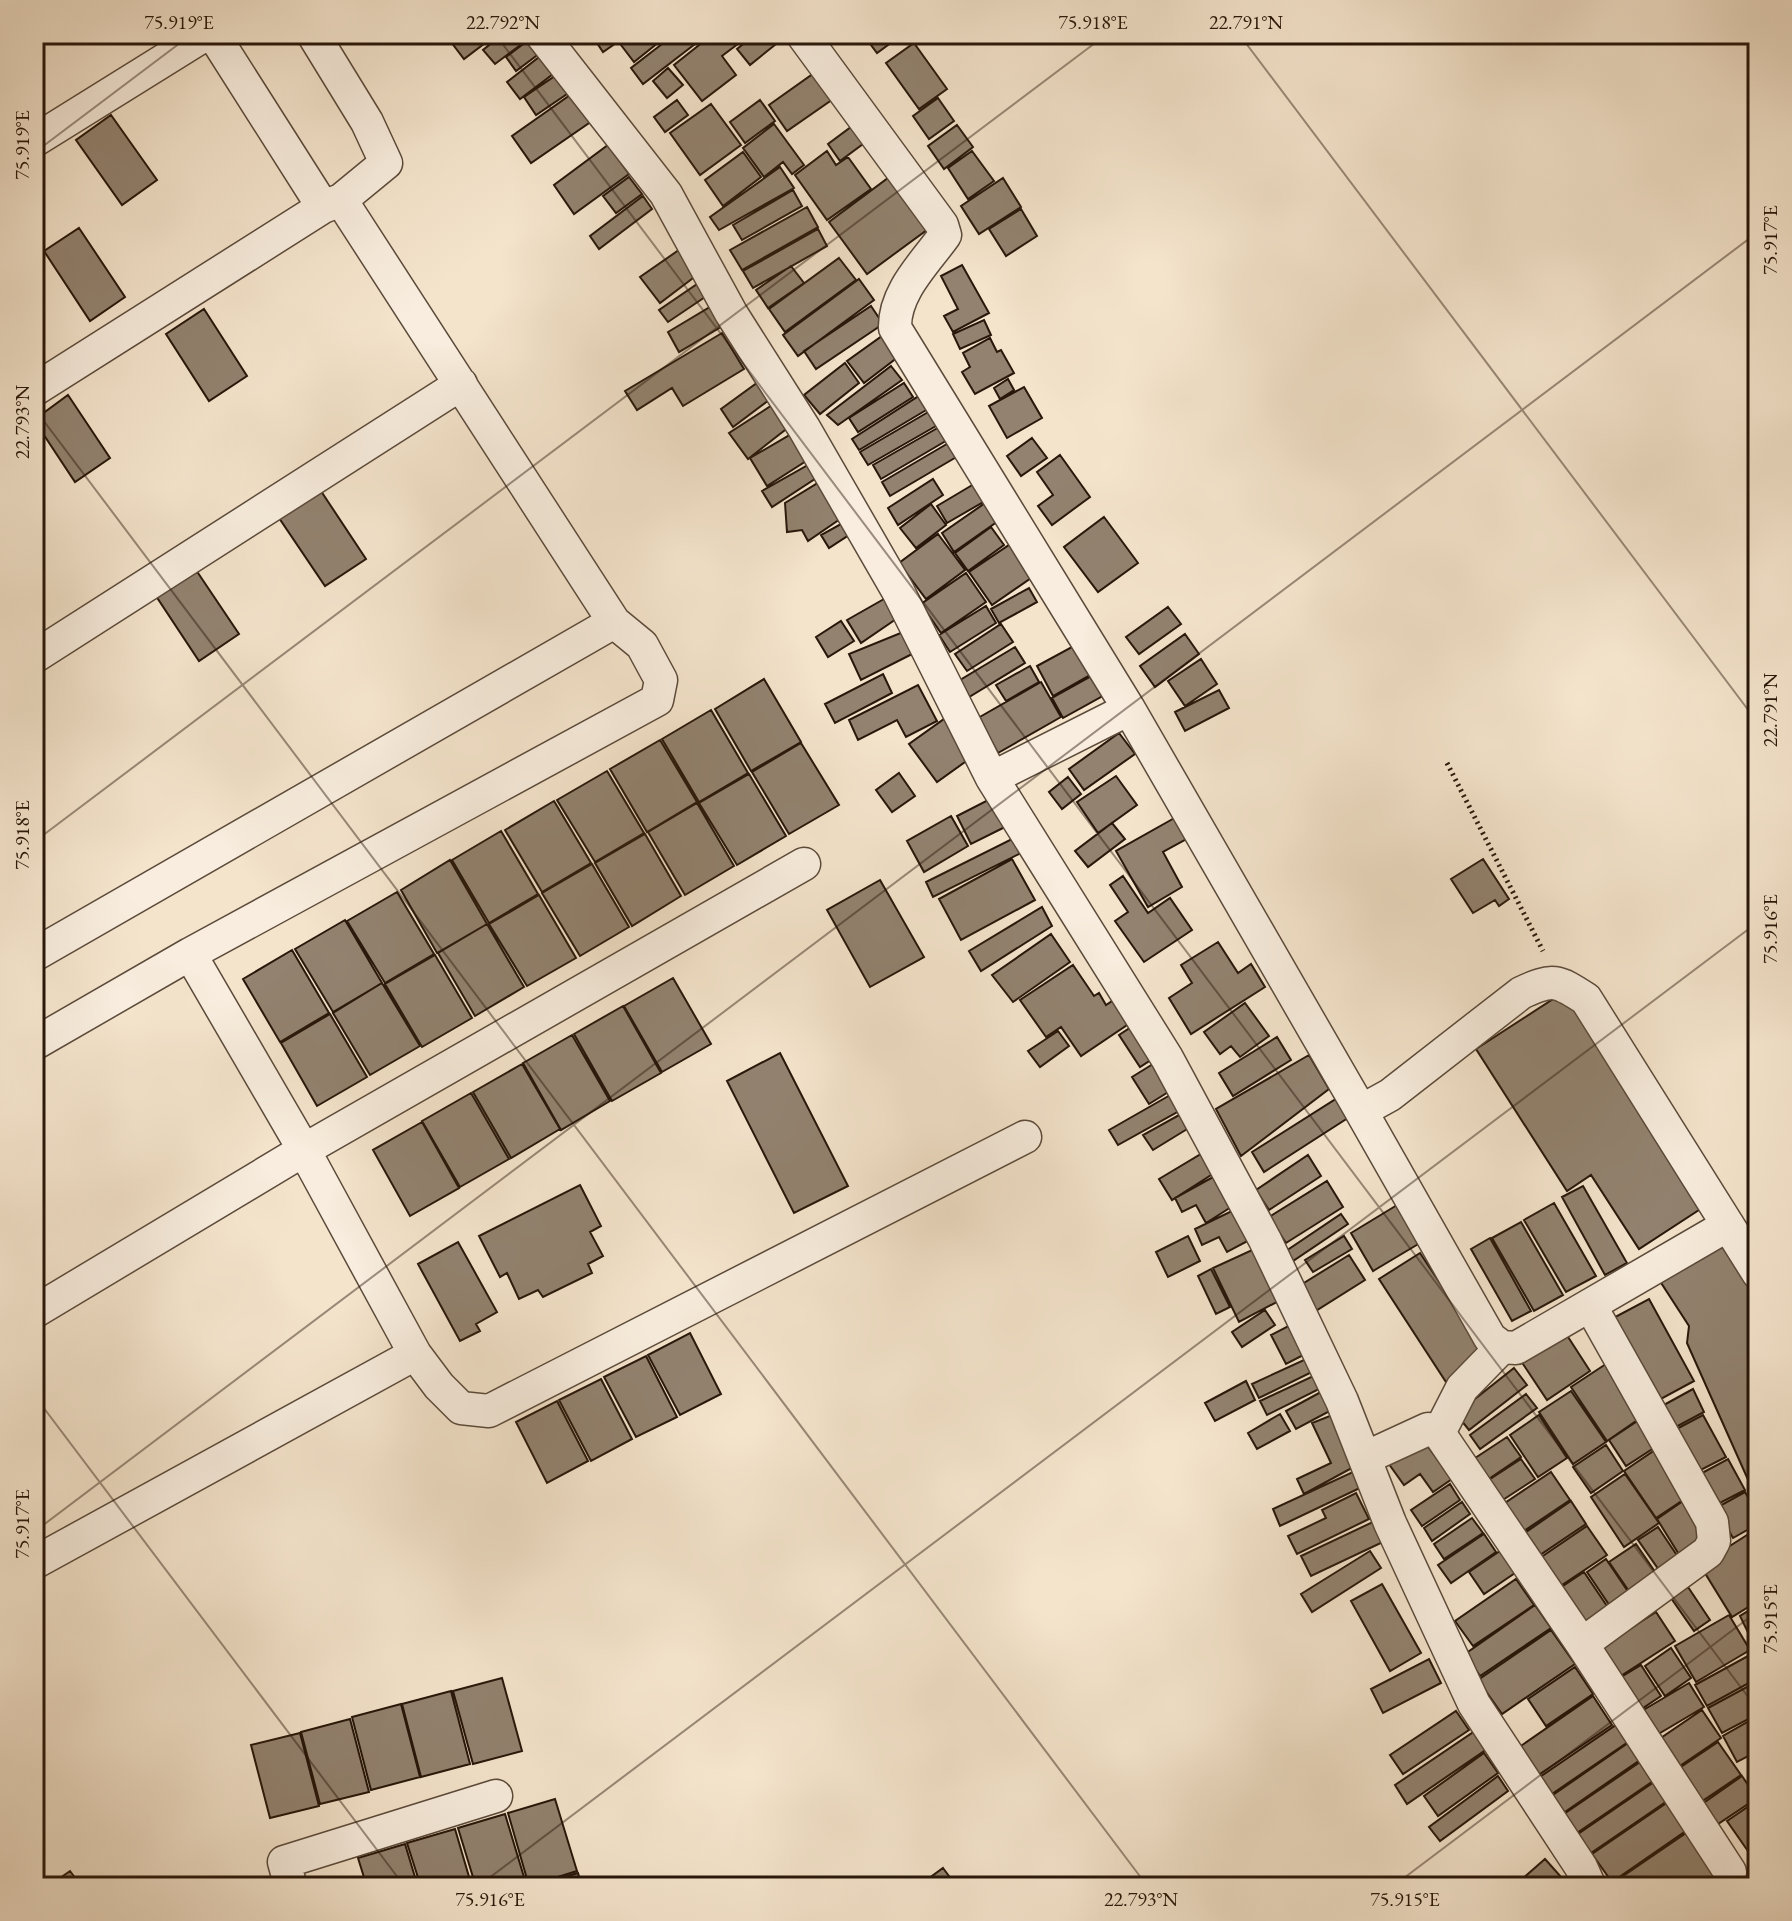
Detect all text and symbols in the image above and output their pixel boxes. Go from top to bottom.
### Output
text: 75.919°E [144,9,214,35]
text: 22.792°N [466,9,540,35]
text: 75.918°E [1058,9,1128,35]
text: 22.791°N [1209,9,1283,35]
text: 75.919°E [9,110,35,180]
text: 75.917°E [1757,205,1783,275]
text: 22.793°N [9,385,35,459]
text: 22.791°N [1757,673,1783,747]
text: 75.918°E [9,800,35,870]
text: 75.916°E [1757,894,1783,964]
text: 75.917°E [9,1489,35,1559]
text: 75.915°E [1757,1584,1783,1654]
text: 75.916°E [455,1886,525,1912]
text: 22.793°N [1104,1886,1178,1912]
text: 75.915°E [1370,1886,1440,1912]

